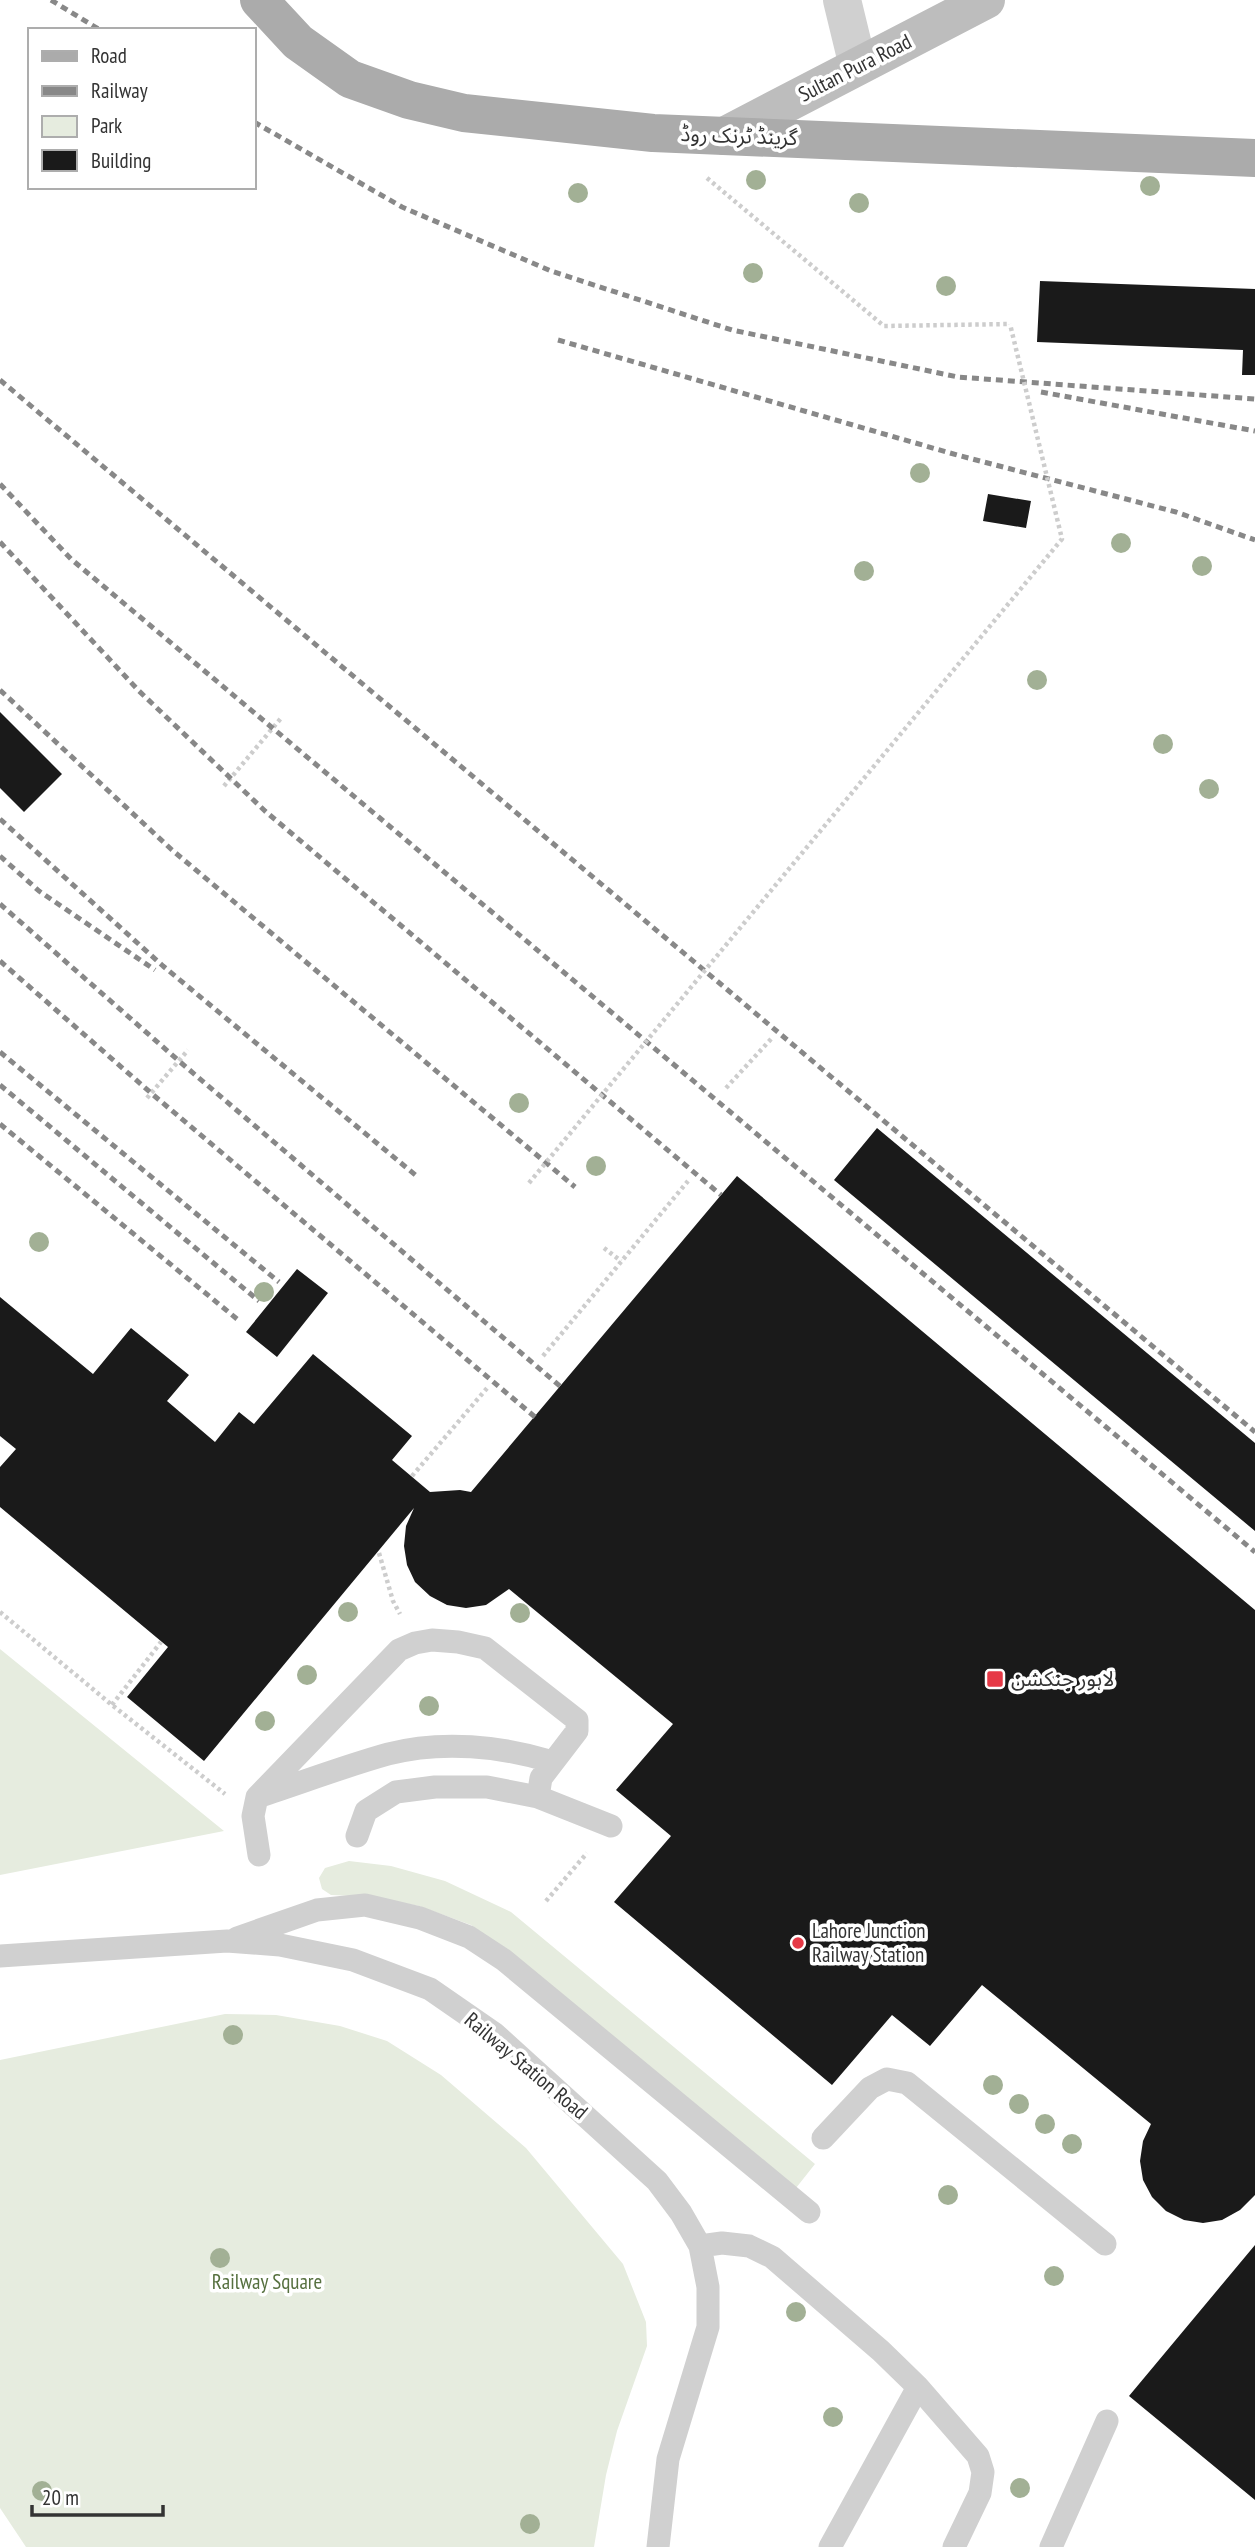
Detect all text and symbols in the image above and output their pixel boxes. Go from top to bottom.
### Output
legend [28,28,256,189]
street label: Sultan Pura Road [794,28,916,108]
text: Road [91,42,127,69]
text: Railway [91,77,148,104]
text: Park [91,112,122,139]
street label: گرینڈ ٹرنک روڈ [680,120,798,151]
text: Building [91,147,151,174]
place label: لاہور جنکشن [1011,1665,1114,1692]
marker: لاہور جنکشن [985,1669,1005,1689]
place label: Lahore Junction Railway Station [812,1917,926,1968]
marker: Lahore Junction Railway Station [790,1935,806,1951]
street label: Railway Station Road [459,2006,593,2125]
park label: Railway Square [212,2268,322,2295]
scale bar [32,2474,163,2518]
text: 20 m [42,2484,79,2511]

